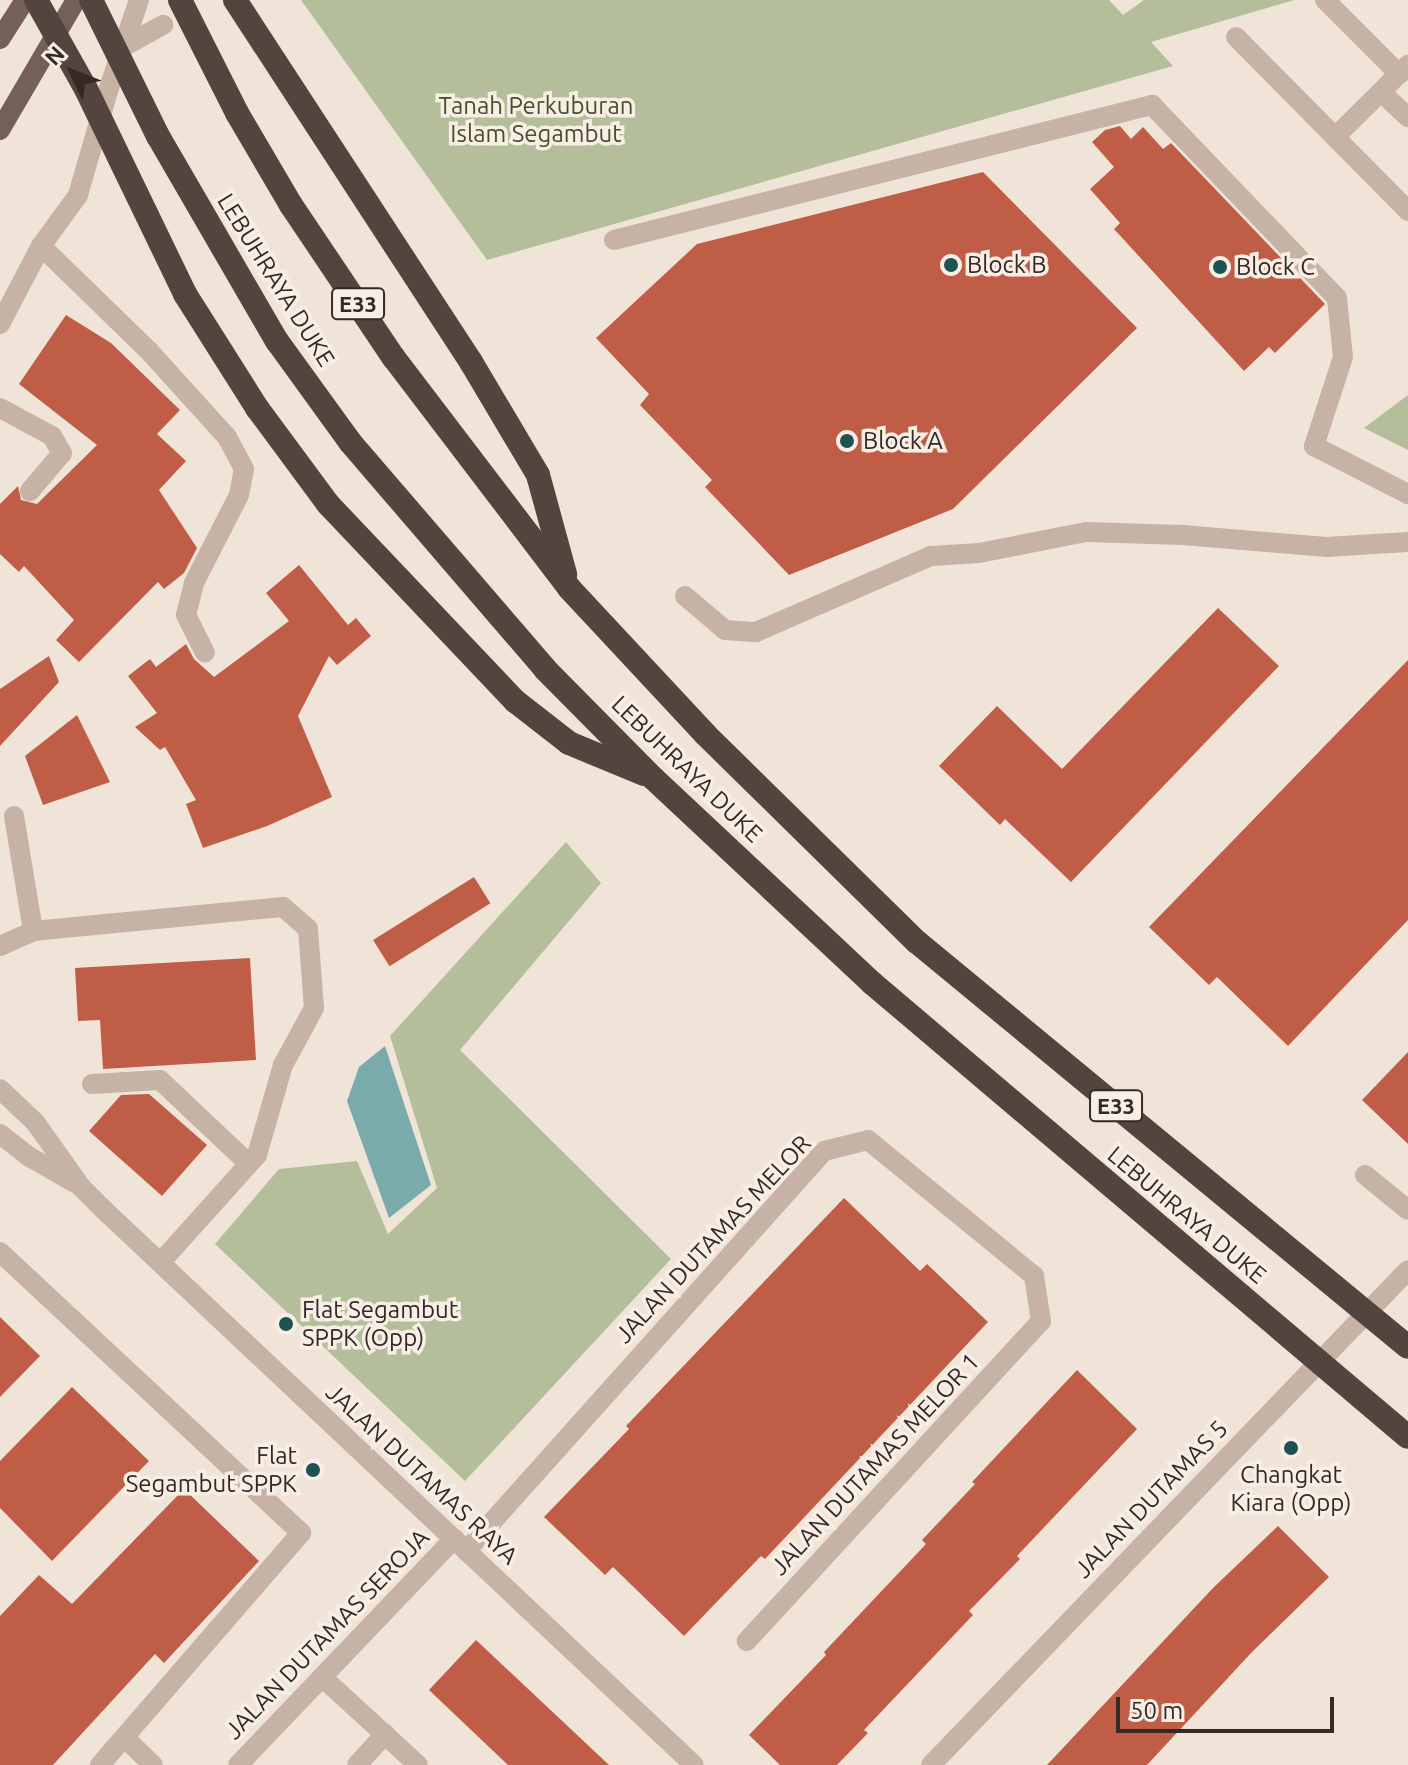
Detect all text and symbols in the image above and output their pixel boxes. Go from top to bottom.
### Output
north arrow [32,32,112,112]
text: N [39,41,69,70]
park label: Tanah Perkuburan Islam Segambut [439,92,633,148]
street label: LEBUHRAYA DUKE [211,188,341,372]
place label: Block B [967,251,1047,279]
place label: Block C [1236,253,1315,281]
marker: Block B [942,256,960,274]
marker: Block C [1211,258,1229,276]
road number: E33 [330,286,386,322]
place label: Block A [863,427,943,455]
marker: Block A [838,432,856,450]
street label: LEBUHRAYA DUKE [606,690,768,848]
road number: E33 [1088,1088,1144,1124]
street label: JALAN DUTAMAS MELOR [609,1129,817,1349]
street label: LEBUHRAYA DUKE [1102,1140,1272,1290]
place label: Flat Segambut SPPK (Opp) [302,1296,458,1352]
marker: Flat Segambut SPPK (Opp) [277,1315,295,1333]
street label: JALAN DUTAMAS MELOR 1 [765,1347,985,1581]
street label: JALAN DUTAMAS RAYA [320,1378,524,1570]
street label: JALAN DUTAMAS 5 [1068,1414,1234,1584]
marker: Changkat Kiara (Opp) [1282,1439,1300,1457]
place label: Flat Segambut SPPK [126,1442,297,1498]
marker: Flat Segambut SPPK [304,1461,322,1479]
place label: Changkat Kiara (Opp) [1230,1461,1352,1517]
street label: JALAN DUTAMAS SEROJA [219,1523,435,1745]
scale bar [1120,1681,1338,1731]
text: 50 m [1130,1697,1183,1724]

